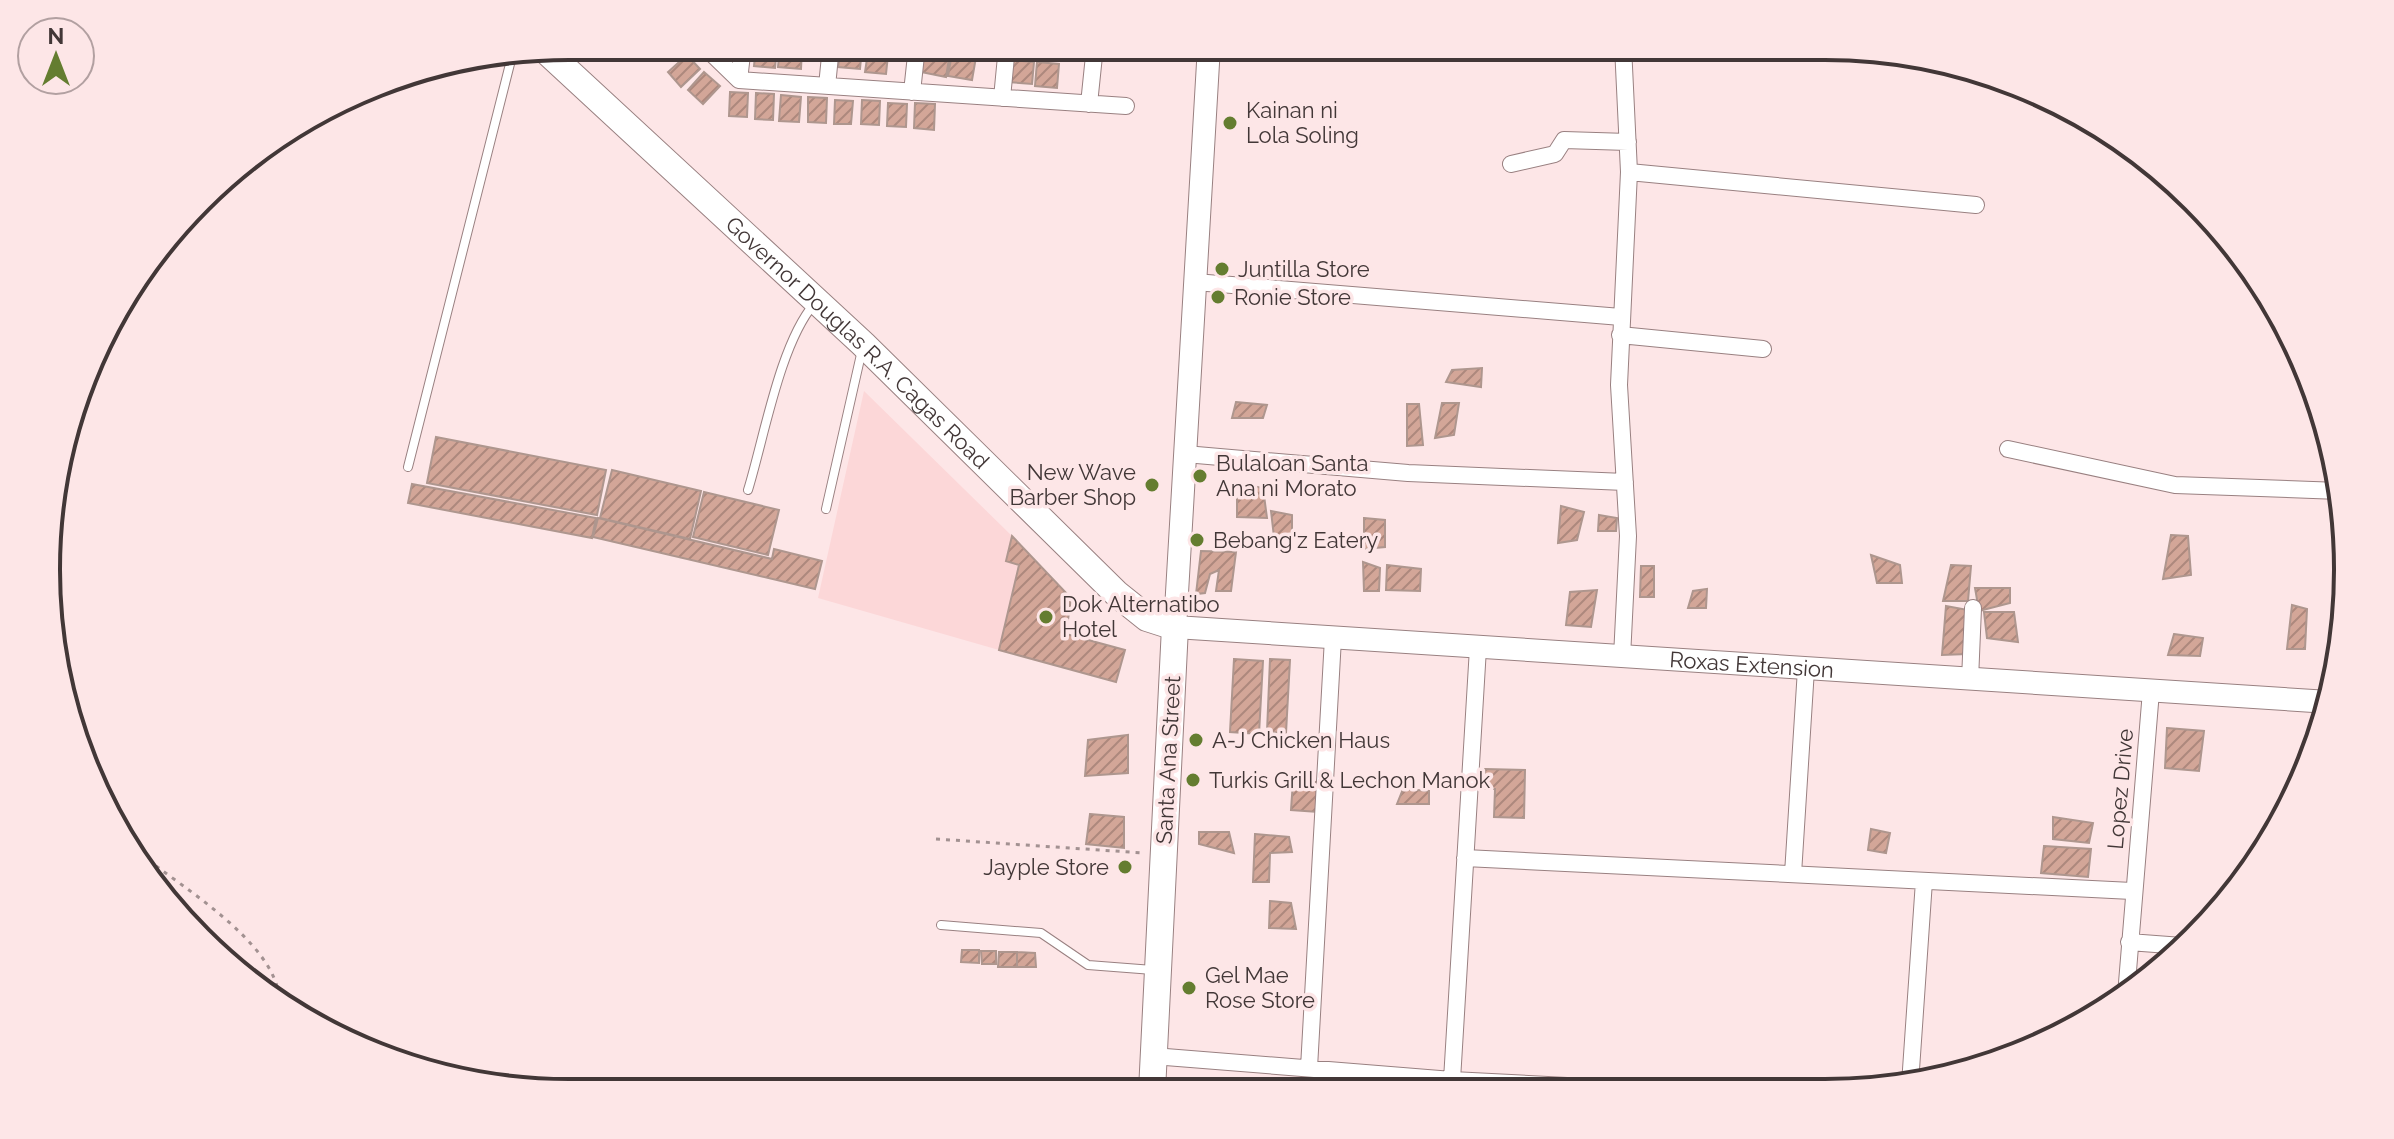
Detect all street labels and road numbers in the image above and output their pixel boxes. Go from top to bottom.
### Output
street label: Governor Douglas R.A. Cagas Road [720,211,995,474]
street label: Roxas Extension [1669,646,1835,683]
street label: Santa Ana Street [1151,674,1185,845]
street label: Lopez Drive [2102,728,2138,850]

